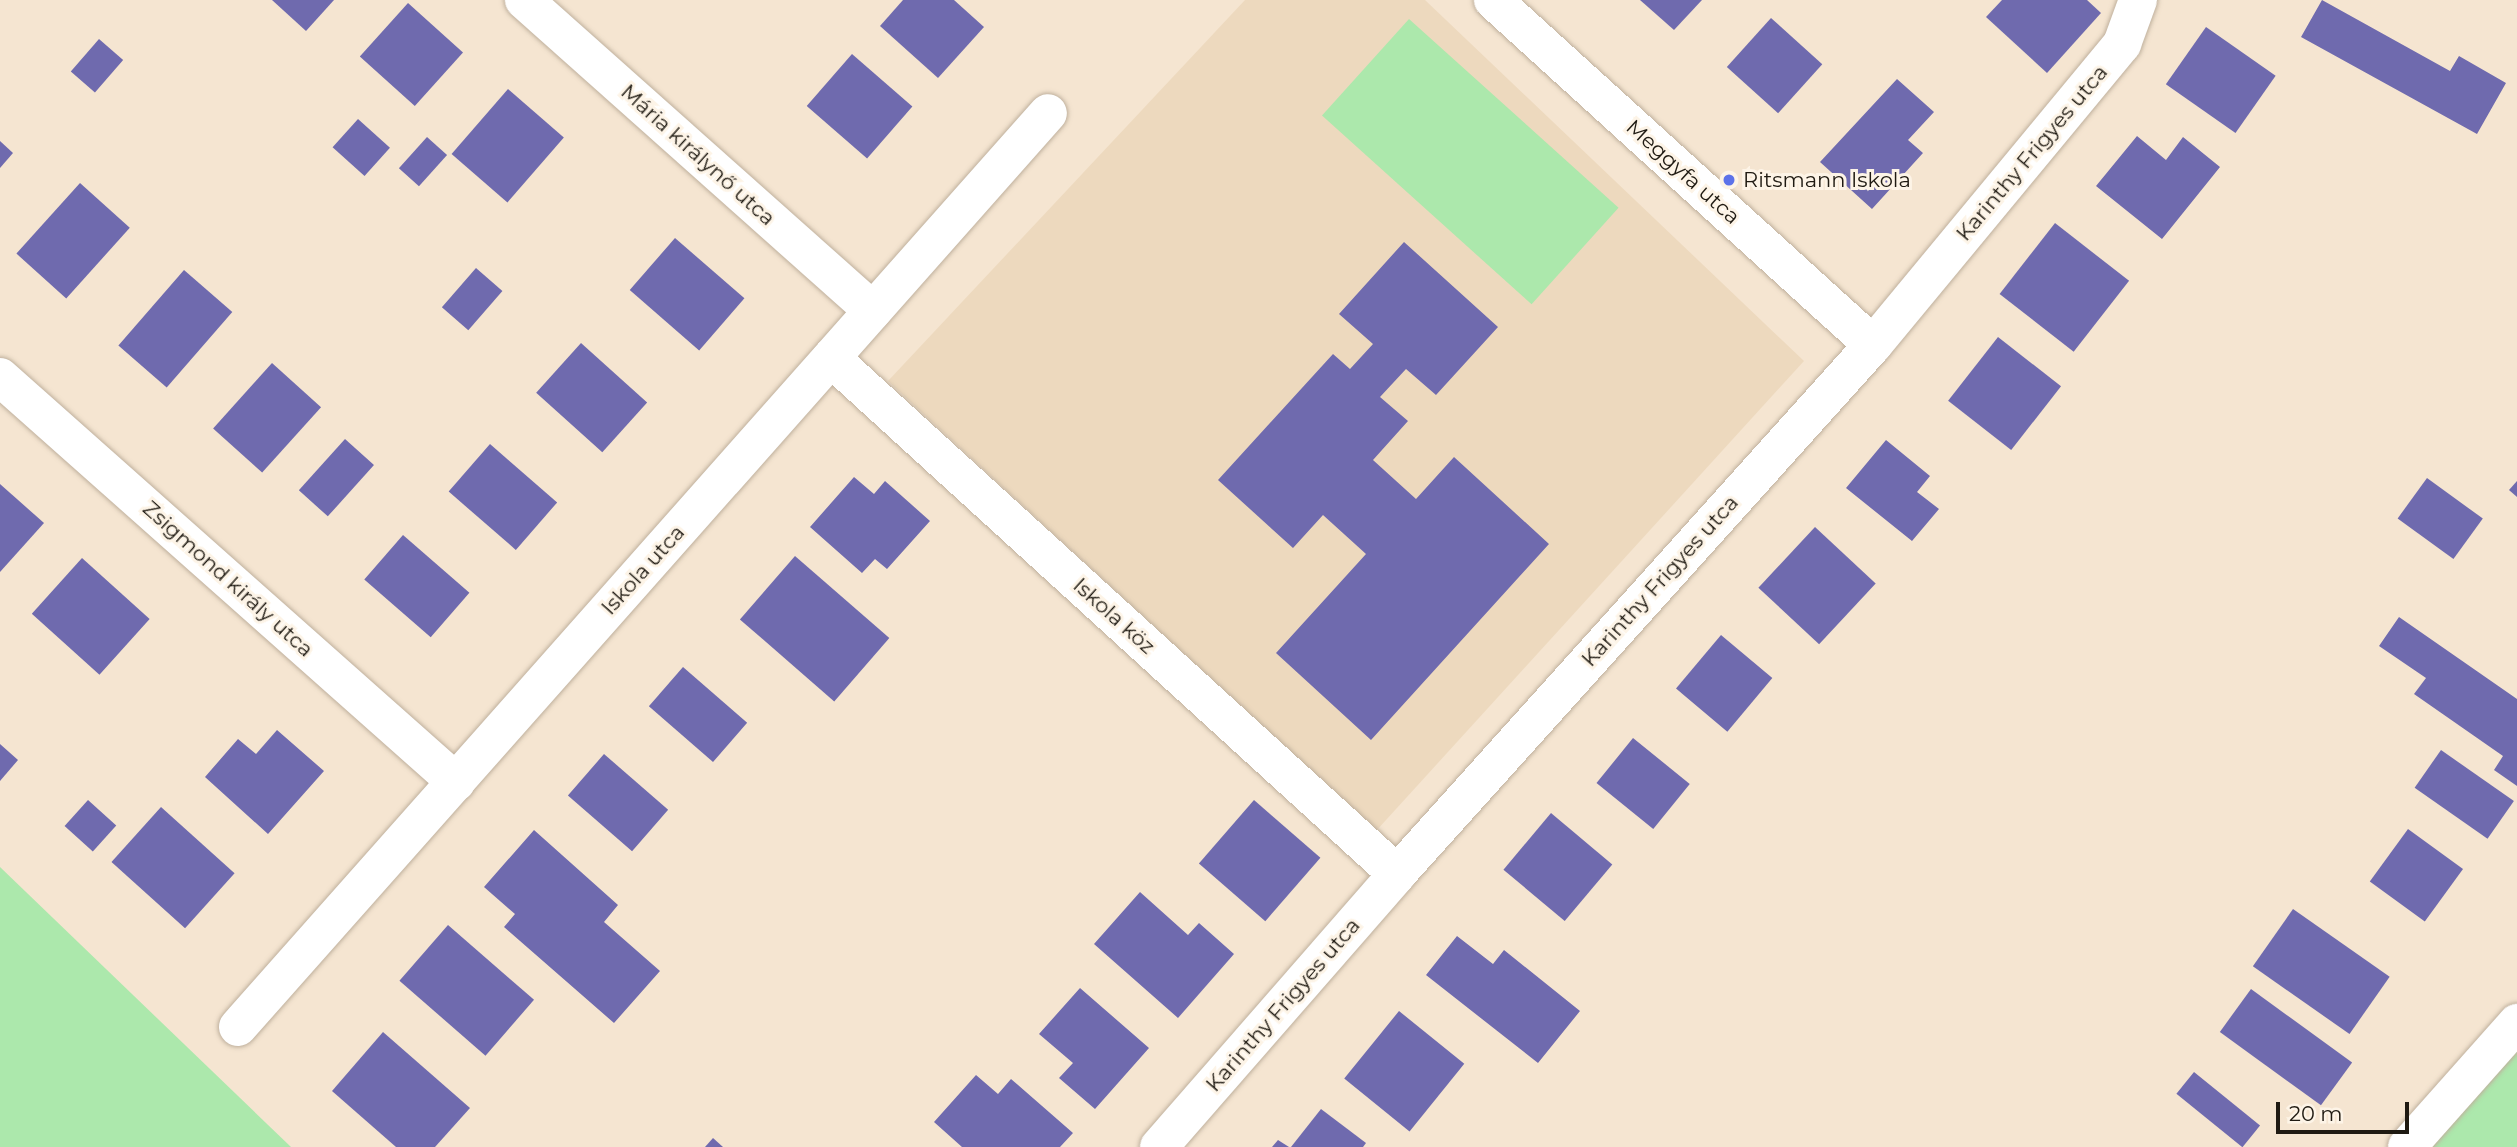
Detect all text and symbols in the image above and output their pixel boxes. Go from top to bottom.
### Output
street label: Karinthy Frigyes utca [1951,60,2113,246]
street label: Mária királynő utca [616,79,780,231]
street label: Meggyfa utca [1621,114,1745,230]
place label: Ritsmann Iskola [1743,167,1911,193]
marker: Ritsmann Iskola [1721,172,1737,188]
street label: Karinthy Frigyes utca [1577,490,1743,672]
street label: Zsigmond király utca [138,496,318,662]
street label: Iskola utca [596,520,690,620]
street label: Iskola köz [1068,573,1160,659]
street label: Karinthy Frigyes utca [1201,913,1365,1097]
scale bar [2279,1088,2412,1132]
text: 20 m [2289,1101,2343,1126]

